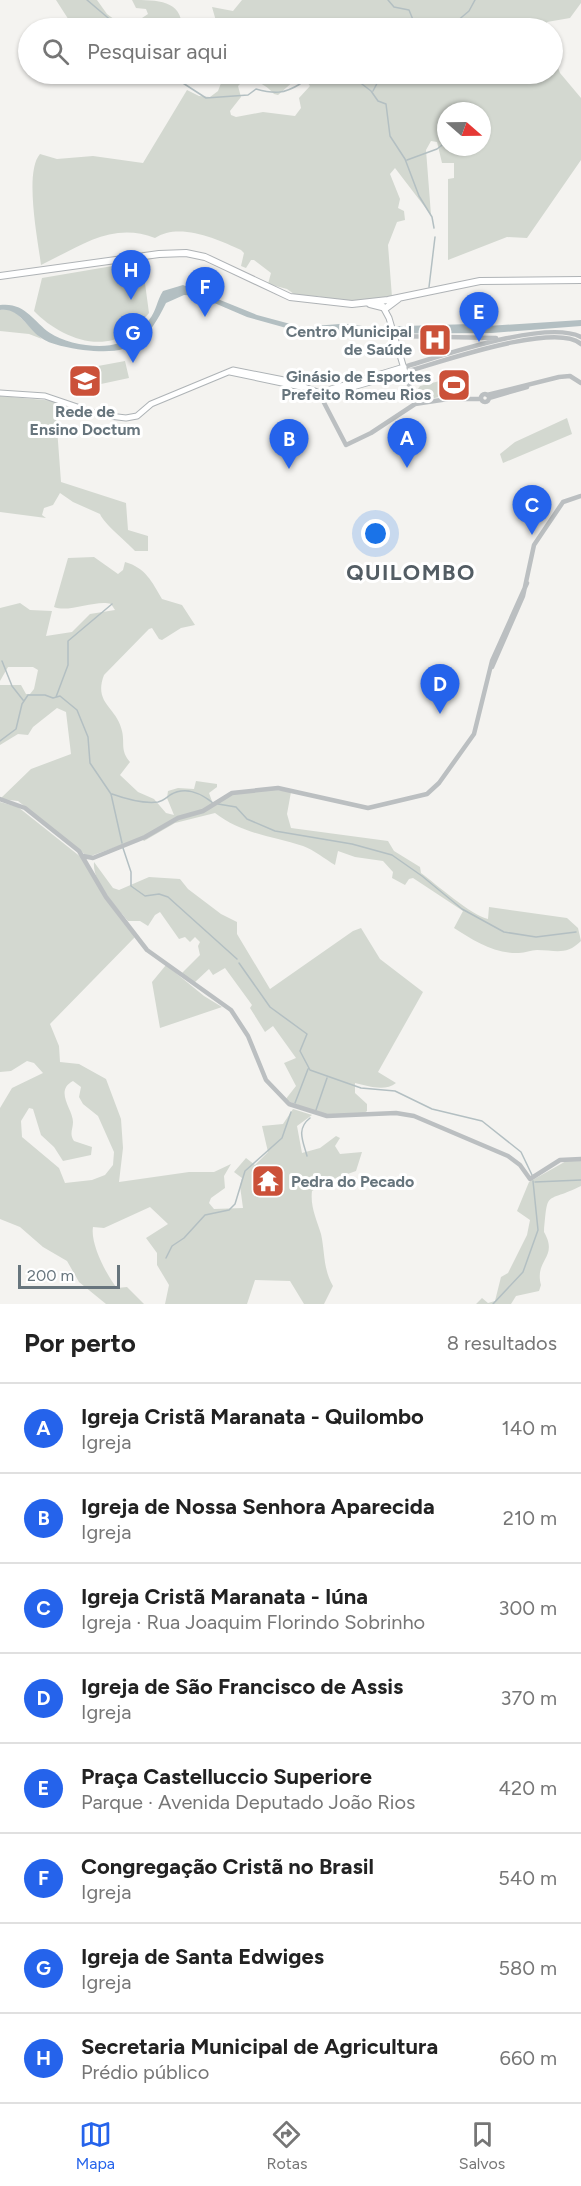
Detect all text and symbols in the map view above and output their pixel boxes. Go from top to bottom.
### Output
search box [18,18,563,84]
icon: search [39,35,72,68]
text: Pesquisar aqui [87,38,228,65]
north arrow [437,102,491,156]
pin: H [112,250,150,300]
pin: F [186,268,224,317]
pin: E [460,292,498,342]
pin: G [114,314,152,363]
place label: Centro Municipal de Saúde [286,322,412,359]
hospital icon: Centro Municipal de Saúde [417,322,453,358]
school or university icon: Rede de Ensino Doctum [67,363,103,399]
place label: Ginásio de Esportes Prefeito Romeu Rios [281,367,432,404]
sports icon: Ginásio de Esportes Prefeito Romeu Rios [436,367,472,403]
place label: Rede de Ensino Doctum [29,402,141,439]
pin: A [388,418,426,468]
pin: B [270,420,308,469]
pin: C [512,486,552,535]
your location [361,519,390,548]
district label: QUILOMBO [346,559,476,586]
pin: D [420,664,460,714]
temple icon: Pedra do Pecado [250,1163,286,1199]
place label: Pedra do Pecado [291,1172,414,1191]
scale bar [18,1262,120,1290]
text: 200 m [27,1266,74,1285]
text: Por perto [24,1327,136,1359]
text: 8 resultados [447,1331,557,1355]
text: Igreja Cristã Maranata - Quilombo [81,1403,424,1430]
text: A [36,1416,51,1440]
text: 140 m [502,1416,557,1440]
text: Igreja [81,1430,131,1454]
text: Igreja de Nossa Senhora Aparecida [81,1493,435,1520]
text: B [37,1506,50,1530]
text: 210 m [503,1506,557,1530]
text: Igreja [81,1520,131,1544]
text: Igreja Cristã Maranata - Iúna [81,1583,368,1610]
text: C [36,1596,51,1620]
text: 300 m [499,1596,557,1620]
text: Igreja · Rua Joaquim Florindo Sobrinho [81,1610,425,1634]
text: Igreja de São Francisco de Assis [81,1673,403,1700]
text: D [37,1686,51,1710]
text: 370 m [501,1686,557,1710]
text: Igreja [81,1700,131,1724]
text: Praça Castelluccio Superiore [81,1763,372,1790]
text: E [38,1776,49,1800]
text: 420 m [499,1776,557,1800]
text: Parque · Avenida Deputado João Rios [81,1790,415,1814]
text: Congregação Cristã no Brasil [81,1853,374,1880]
text: F [38,1866,49,1890]
text: 540 m [498,1866,557,1890]
text: Igreja [81,1880,131,1904]
text: Igreja de Santa Edwiges [81,1943,324,1970]
text: G [36,1956,51,1980]
text: 580 m [498,1956,557,1980]
text: Igreja [81,1970,131,1994]
text: Secretaria Municipal de Agricultura [81,2033,438,2060]
text: H [36,2046,51,2070]
text: 660 m [500,2046,557,2070]
text: Prédio público [81,2060,209,2084]
tab: Mapa [76,2118,115,2173]
tab: Rotas [266,2118,307,2173]
tab: Salvos [459,2118,505,2173]

